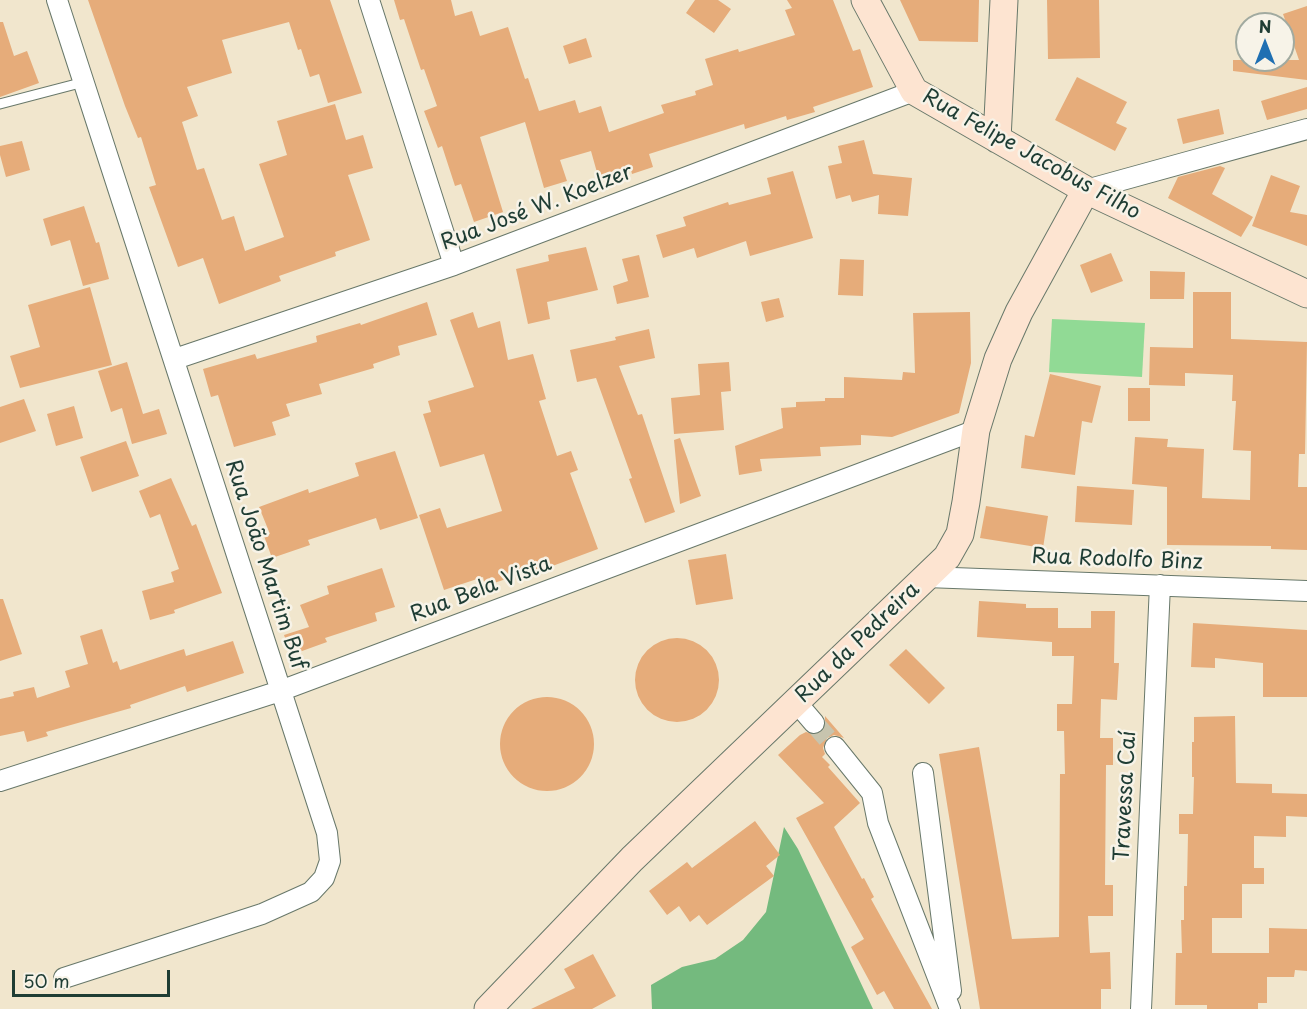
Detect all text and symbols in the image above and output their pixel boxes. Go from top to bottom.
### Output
north arrow [1235,12,1295,72]
text: N [1259,14,1271,38]
street label: Rua Felipe Jacobus Filho [918,84,1144,226]
street label: Rua José W. Koelzer [437,160,637,256]
street label: Rua João Martim Buf [219,457,311,673]
street label: Rua Rodolfo Binz [1031,544,1203,576]
street label: Rua Bela Vista [407,552,555,628]
street label: Rua da Pedreira [791,577,925,709]
street label: Travessa Caí [1110,730,1142,862]
scale bar [15,958,172,996]
text: 50 m [23,967,70,994]

